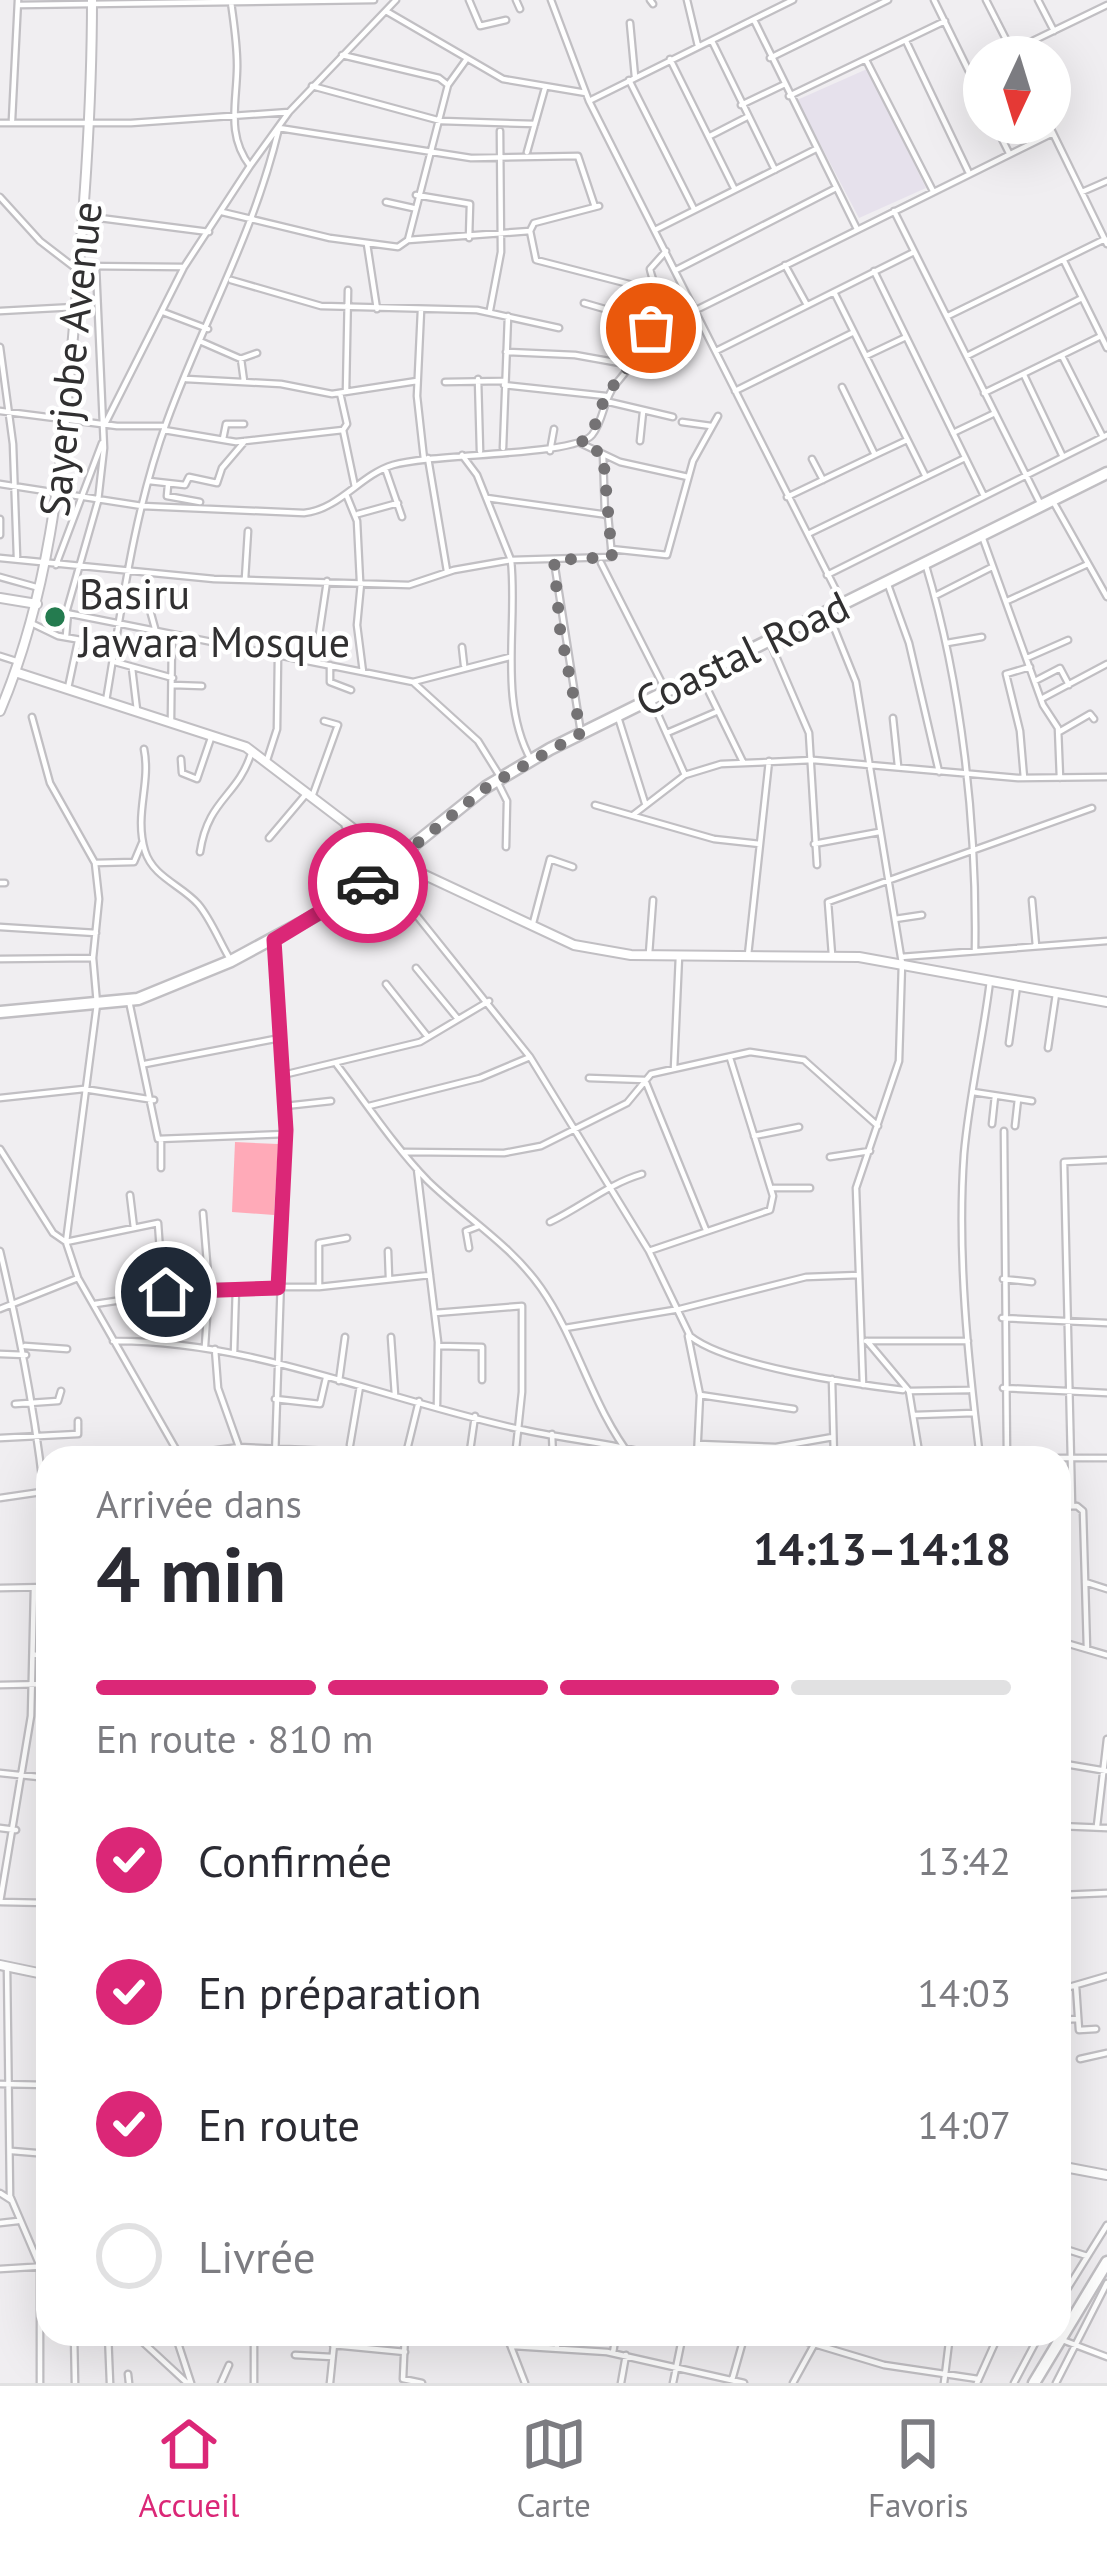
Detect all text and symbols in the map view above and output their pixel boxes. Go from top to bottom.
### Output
north arrow [963,36,1071,144]
map controls [963,36,1071,144]
street label: Sayerjobe Avenue [26,199,114,519]
pin [600,277,702,379]
icon: bag [618,295,684,361]
place label: Basiru Jawara Mosque [77,566,350,669]
street label: Coastal Road [626,578,858,728]
marker: Basiru Jawara Mosque [42,604,68,630]
courier [308,823,428,943]
icon: car [335,850,401,916]
pin [115,1241,217,1343]
icon: home [133,1259,199,1325]
text: Arrivée dans [96,1478,302,1529]
text: 14:13–14:18 [753,1519,1011,1577]
text: 4 min [96,1523,286,1624]
text: En route · 810 m [96,1713,374,1764]
icon: check [96,1827,162,1893]
text: Confirmée [198,1831,392,1889]
text: 13:42 [917,1835,1011,1886]
icon: check [96,1959,162,2025]
text: En préparation [198,1963,482,2021]
text: 14:03 [917,1967,1011,2018]
icon: check [96,2091,162,2157]
text: En route [198,2095,360,2153]
text: 14:07 [917,2099,1011,2150]
text: Livrée [198,2227,316,2285]
tab: Accueil [139,2411,239,2526]
tab: Carte [516,2411,591,2526]
tab: Favoris [868,2411,969,2526]

